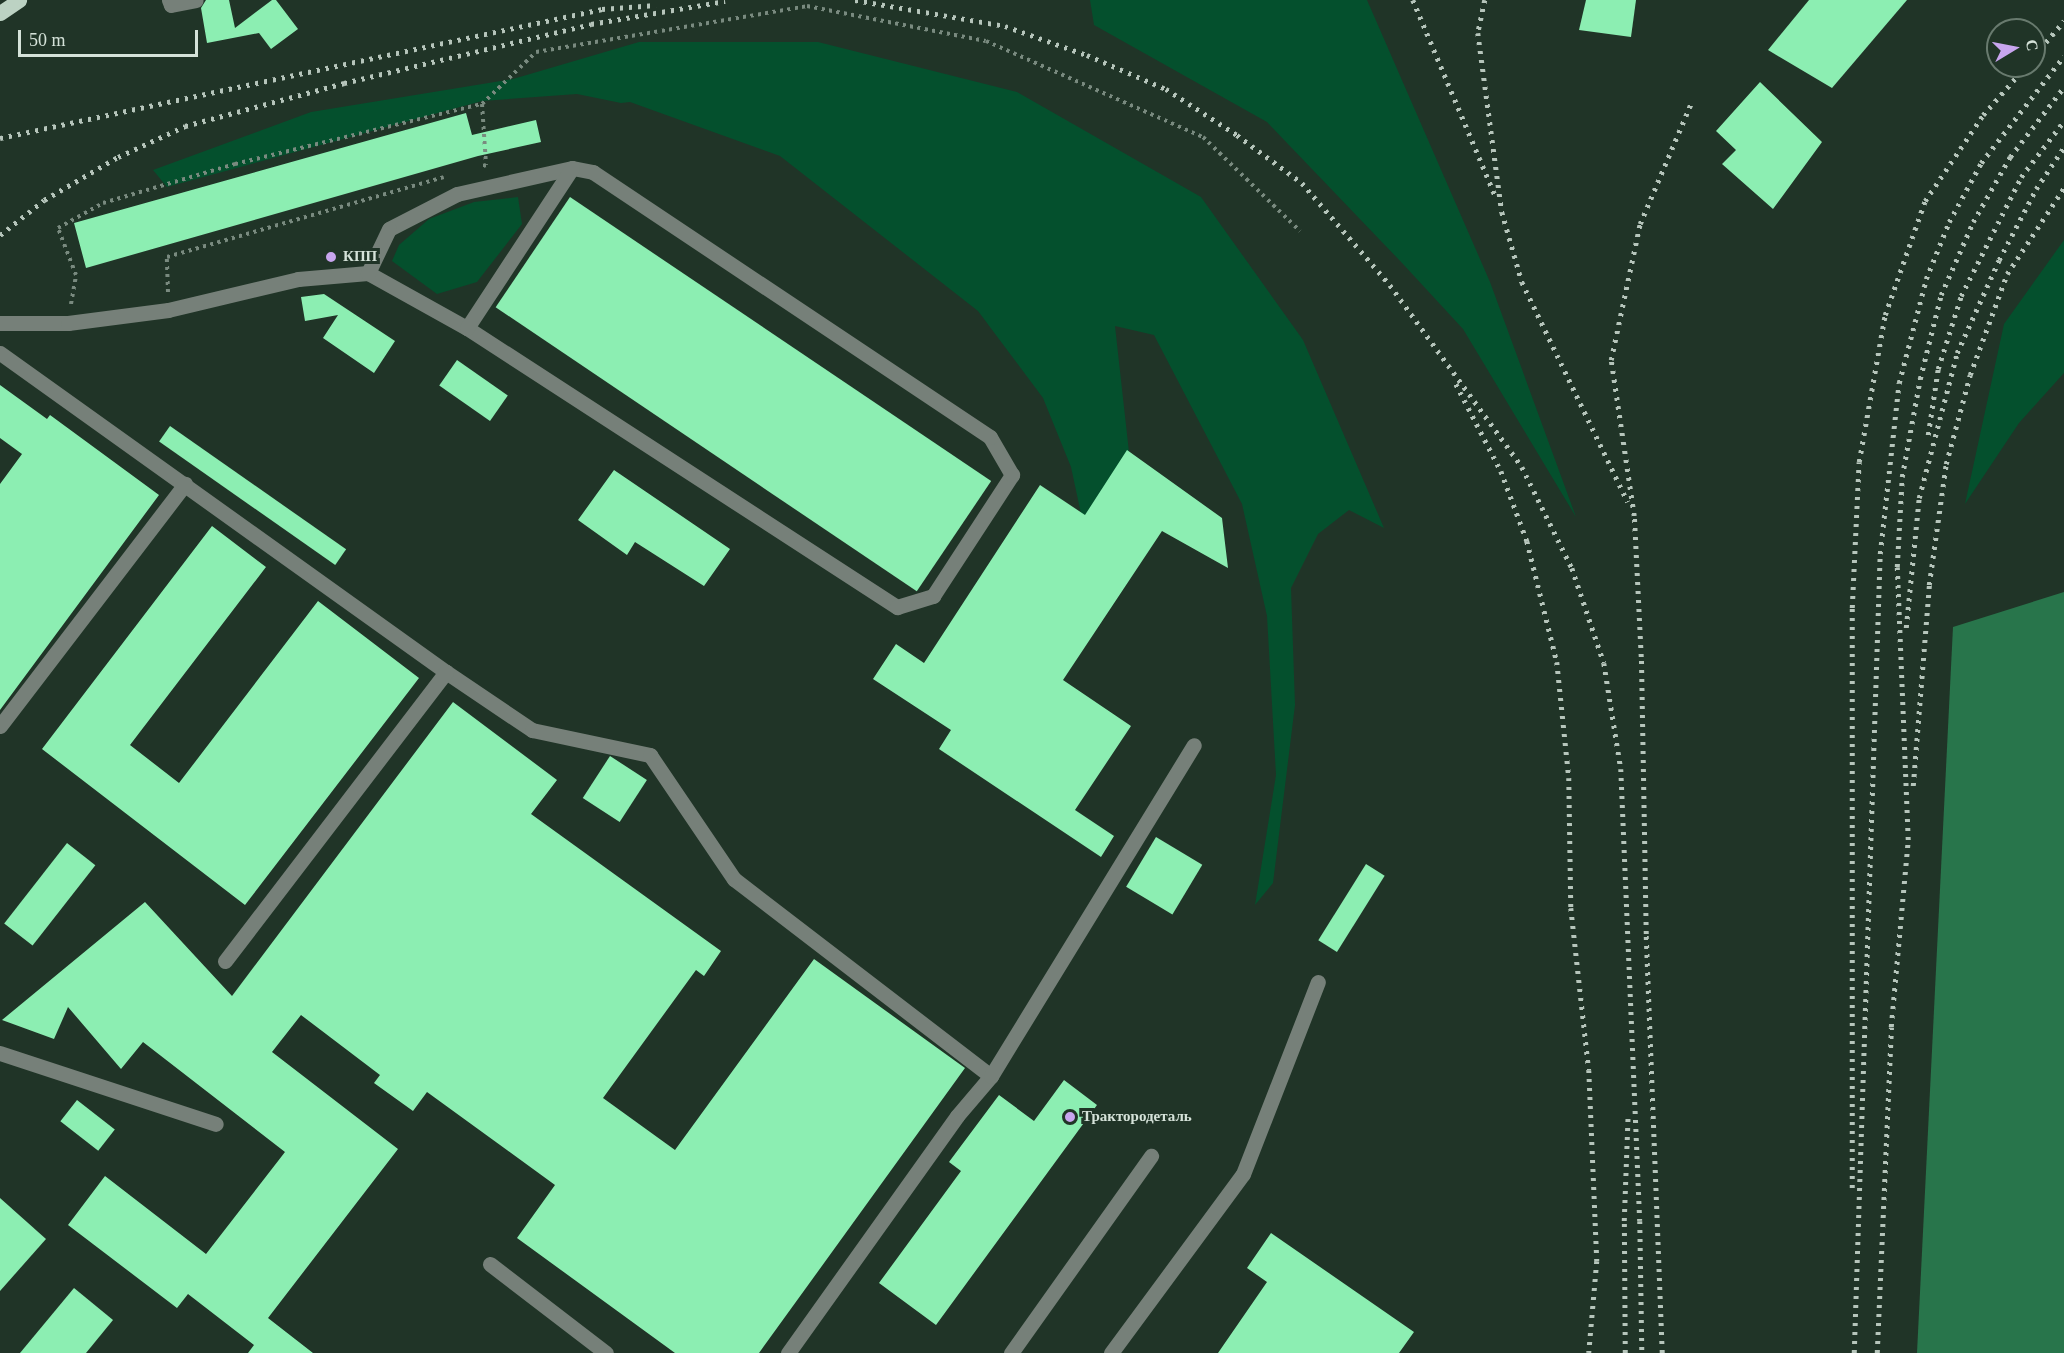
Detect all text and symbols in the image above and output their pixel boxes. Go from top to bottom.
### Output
scale bar [21,18,201,56]
north arrow [1986,18,2046,78]
text: 50 m [29,30,66,50]
text: С [2023,38,2042,52]
place label: КПП [343,248,377,266]
marker: КПП [324,250,338,264]
place label: Трактородеталь [1082,1108,1192,1126]
marker: Трактородеталь [1063,1110,1077,1124]

